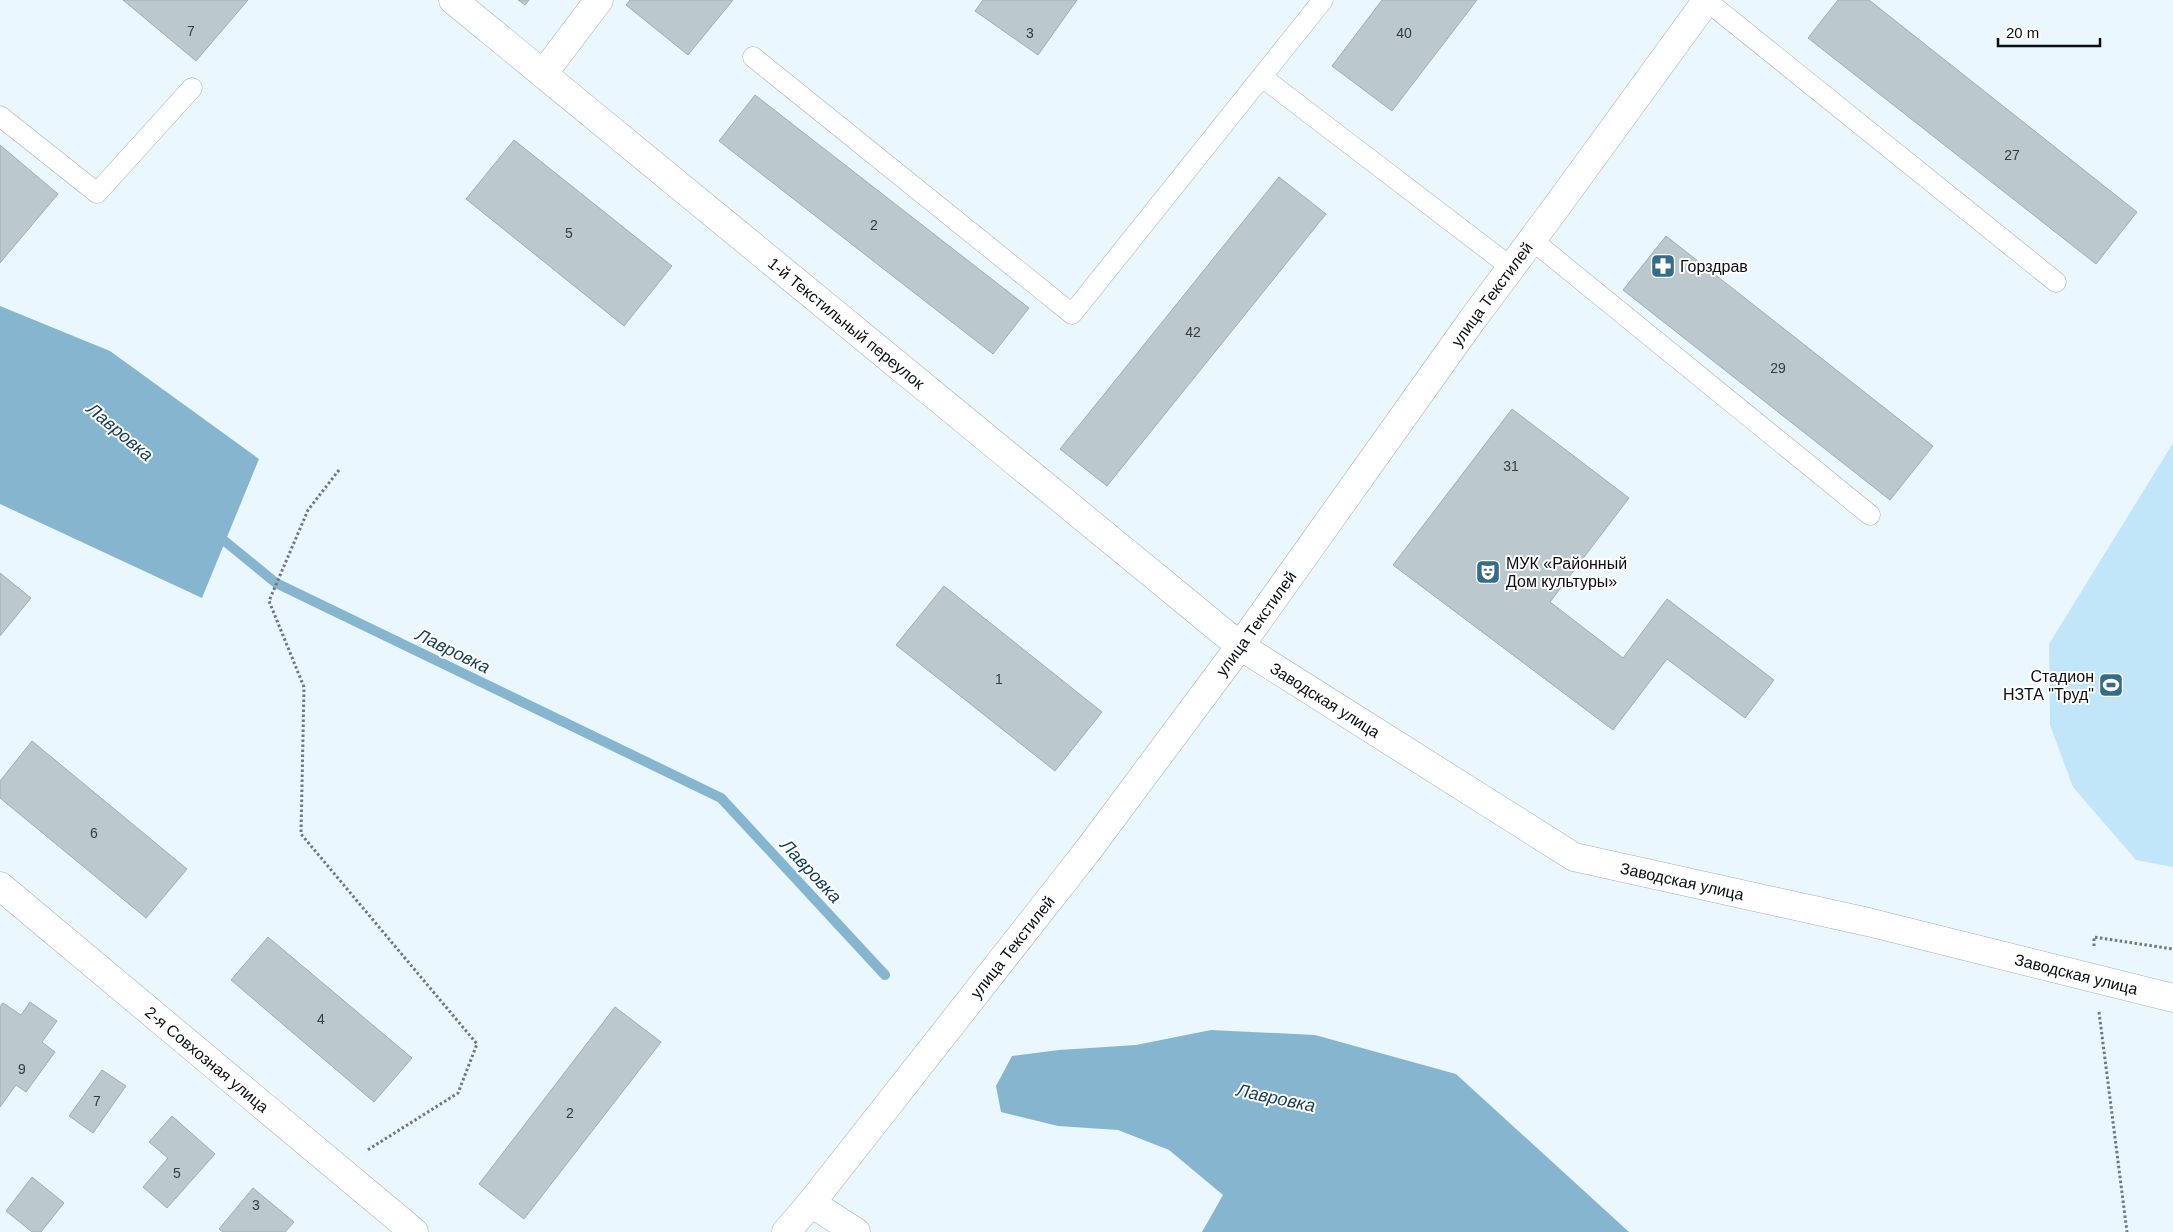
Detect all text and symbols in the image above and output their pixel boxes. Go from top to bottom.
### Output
scale bar [1998,15,2100,47]
house number: 7 [187,23,195,39]
text: 20 m [2006,24,2039,41]
house number: 3 [1026,25,1034,41]
house number: 40 [1396,25,1412,41]
house number: 27 [2004,147,2020,163]
house number: 2 [870,217,878,233]
house number: 5 [565,225,573,241]
street label: улица Текстилей [1448,239,1536,349]
pharmacy icon: Горздрав [1650,253,1676,279]
street label: 1-й Текстильный переулок [765,254,929,393]
place label: Горздрав [1680,258,1748,275]
house number: 42 [1185,324,1201,340]
house number: 29 [1770,360,1786,376]
water label: Лавровка [82,398,157,465]
house number: 31 [1503,458,1519,474]
place label: МУК «Районный Дом культуры» [1506,555,1627,590]
theatre icon: МУК «Районный Дом культуры» [1475,559,1501,585]
street label: улица Текстилей [1212,568,1299,679]
water label: Лавровка [412,624,493,677]
street label: Заводская улица [1267,659,1383,741]
place label: Стадион НЗТА "Труд" [2003,668,2094,703]
house number: 1 [995,671,1003,687]
sports icon: Стадион НЗТА "Труд" [2098,672,2124,698]
house number: 6 [90,825,98,841]
water label: Лавровка [776,834,845,907]
street label: Заводская улица [1619,859,1746,903]
street label: улица Текстилей [967,892,1057,1001]
street label: Заводская улица [2013,950,2140,997]
street label: 2-я Совхозная улица [142,1003,272,1115]
house number: 4 [317,1011,325,1027]
house number: 9 [18,1061,26,1077]
water label: Лавровка [1234,1080,1317,1116]
house number: 7 [93,1093,101,1109]
house number: 2 [566,1105,574,1121]
house number: 5 [173,1165,181,1181]
house number: 3 [252,1197,260,1213]

